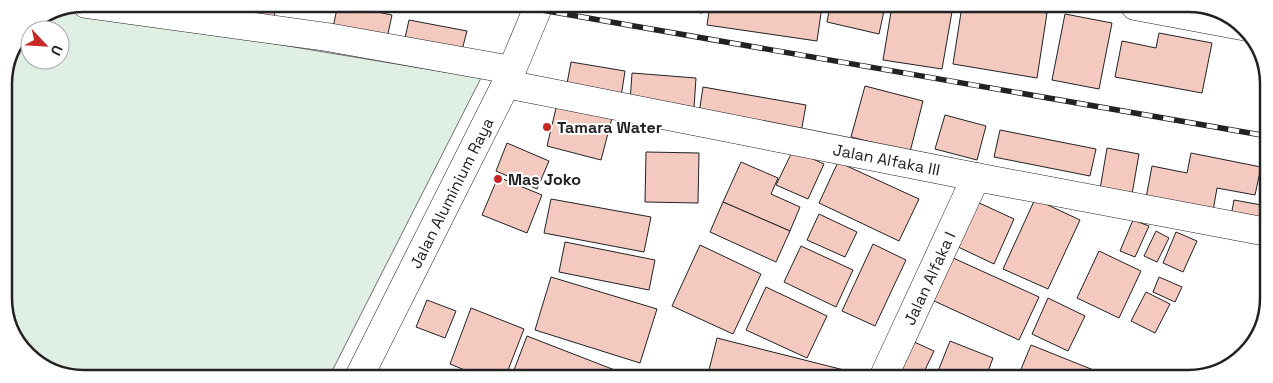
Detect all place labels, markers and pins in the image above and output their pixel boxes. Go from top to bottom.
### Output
place label: Tamara Water [557,117,662,138]
marker: Tamara Water [541,121,553,133]
place label: Mas Joko [508,169,581,190]
marker: Mas Joko [492,173,504,185]

